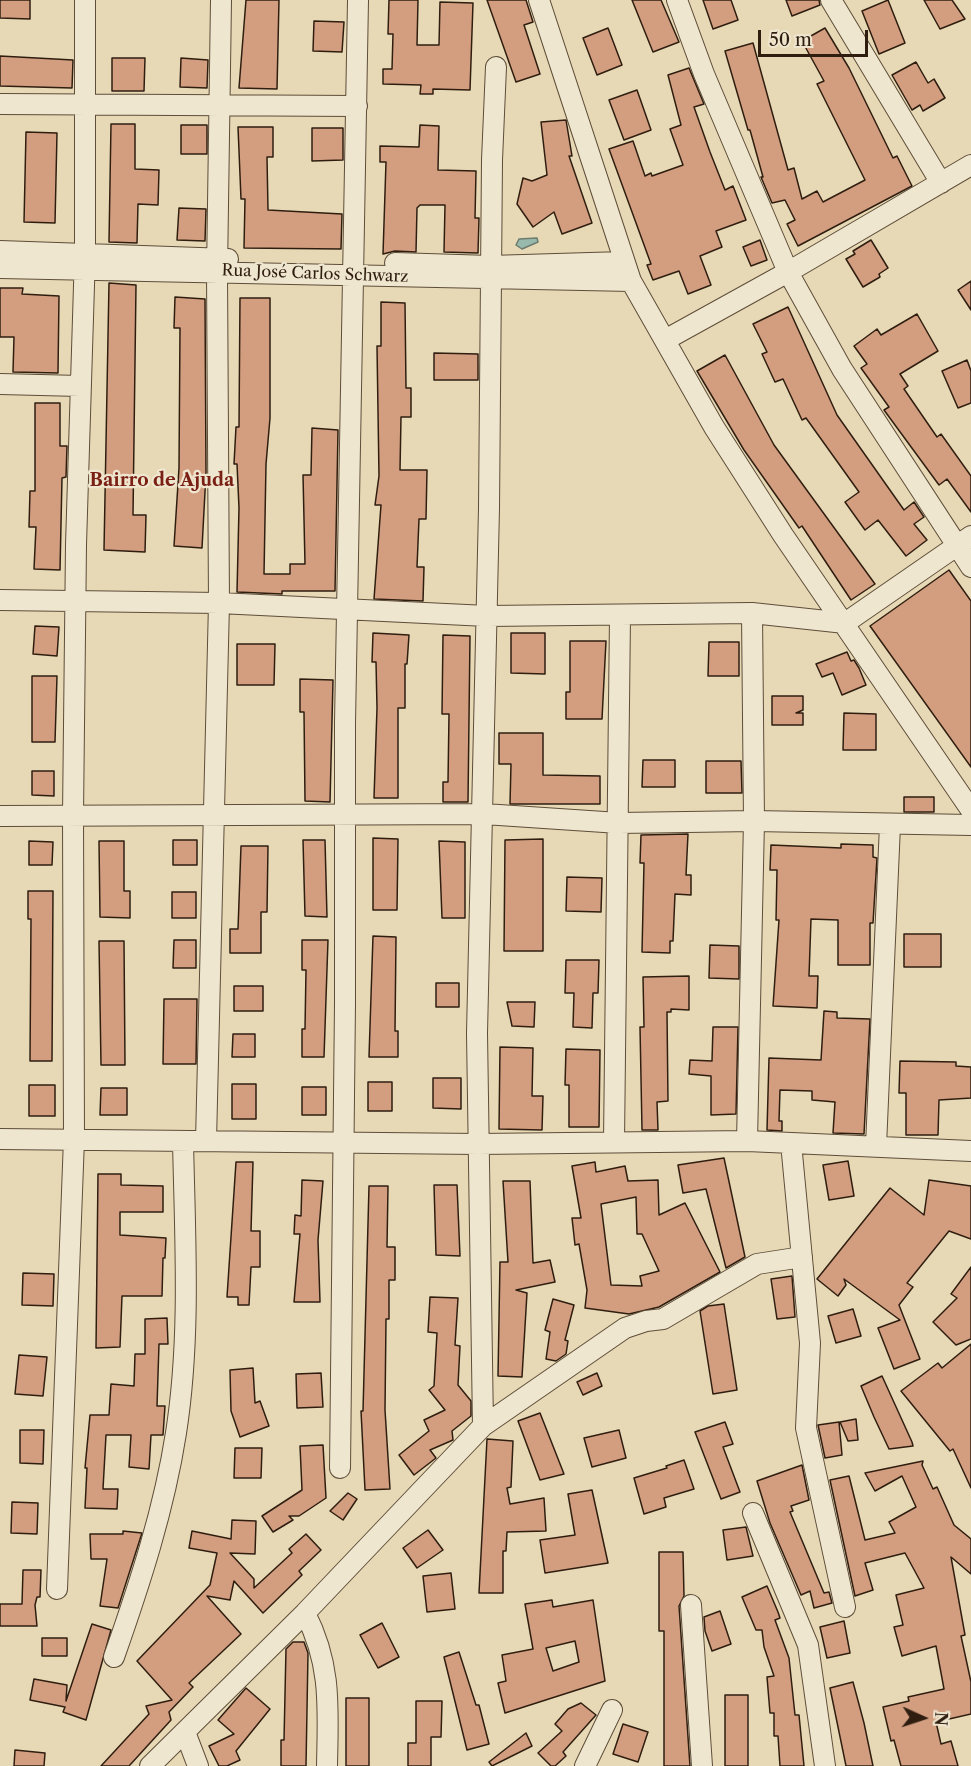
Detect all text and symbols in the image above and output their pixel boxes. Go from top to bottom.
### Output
scale bar [761,18,870,56]
text: 50 m [769,29,812,51]
street label: Rua José Carlos Schwarz [221,261,409,287]
district label: Bairro de Ajuda [90,470,234,492]
north arrow [893,1688,953,1748]
text: N [931,1711,951,1726]

